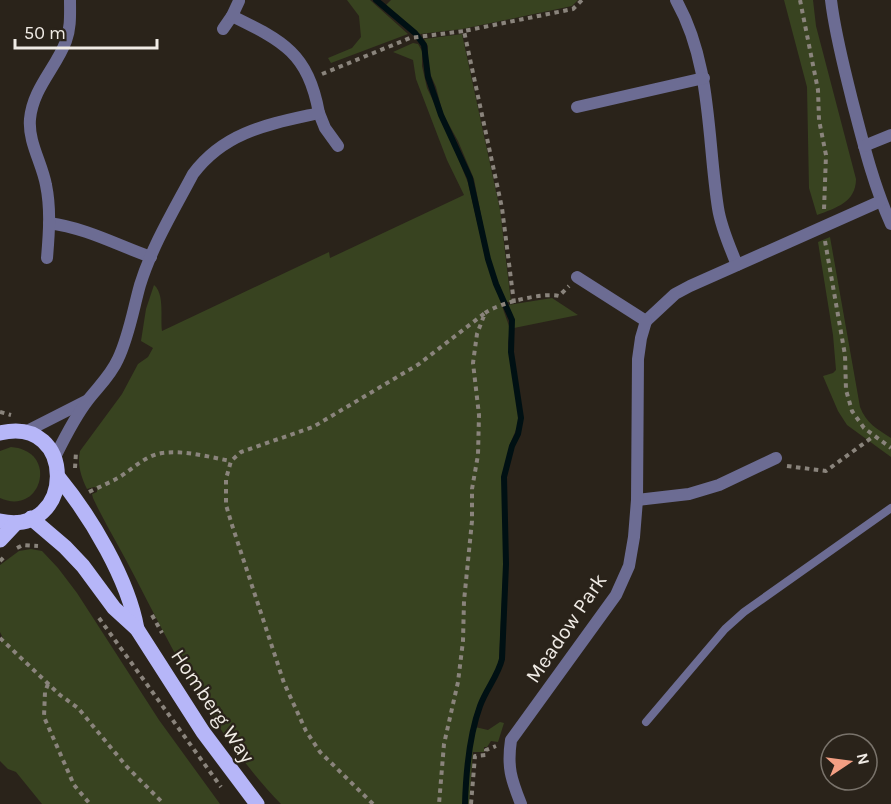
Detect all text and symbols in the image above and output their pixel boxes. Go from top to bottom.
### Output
scale bar [15,12,158,50]
text: 50 m [24,22,66,44]
street label: Meadow Park [521,569,612,687]
street label: Homberg Way [166,645,260,768]
north arrow [819,732,879,792]
text: N [853,751,874,766]

